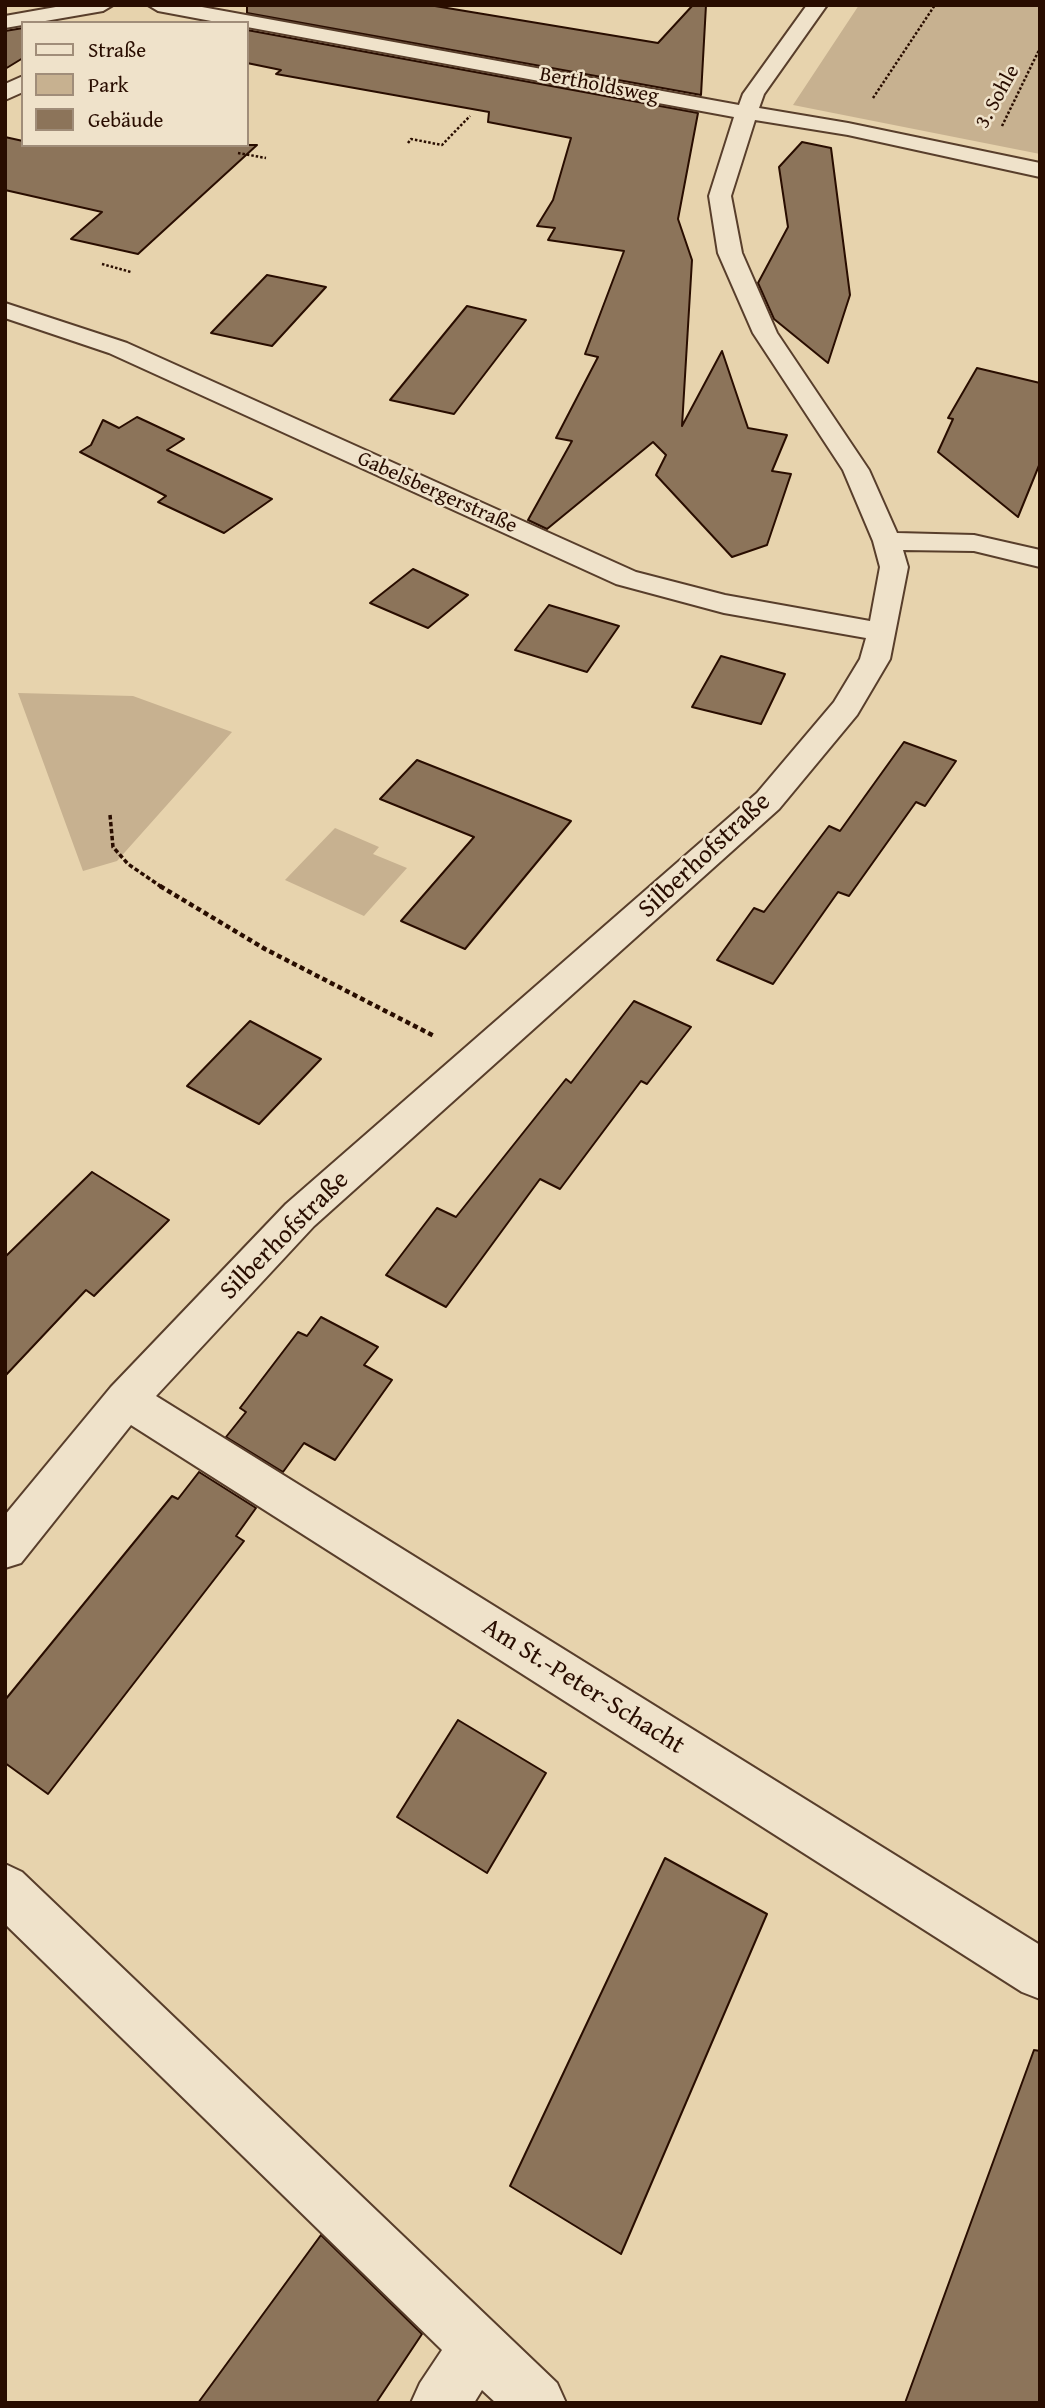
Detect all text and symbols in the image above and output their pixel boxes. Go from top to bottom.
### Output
legend [21,21,248,147]
text: Straße [88,34,146,65]
street label: 3. Sohle [970,61,1026,133]
street label: Bertholdsweg [537,62,661,110]
text: Park [88,69,129,100]
text: Gebäude [88,104,163,135]
street label: Gabelsbergerstraße [353,447,521,539]
street label: Silberhofstraße [632,787,778,925]
street label: Silberhofstraße [214,1165,356,1307]
street label: Am St.-Peter-Schacht [476,1612,690,1762]

